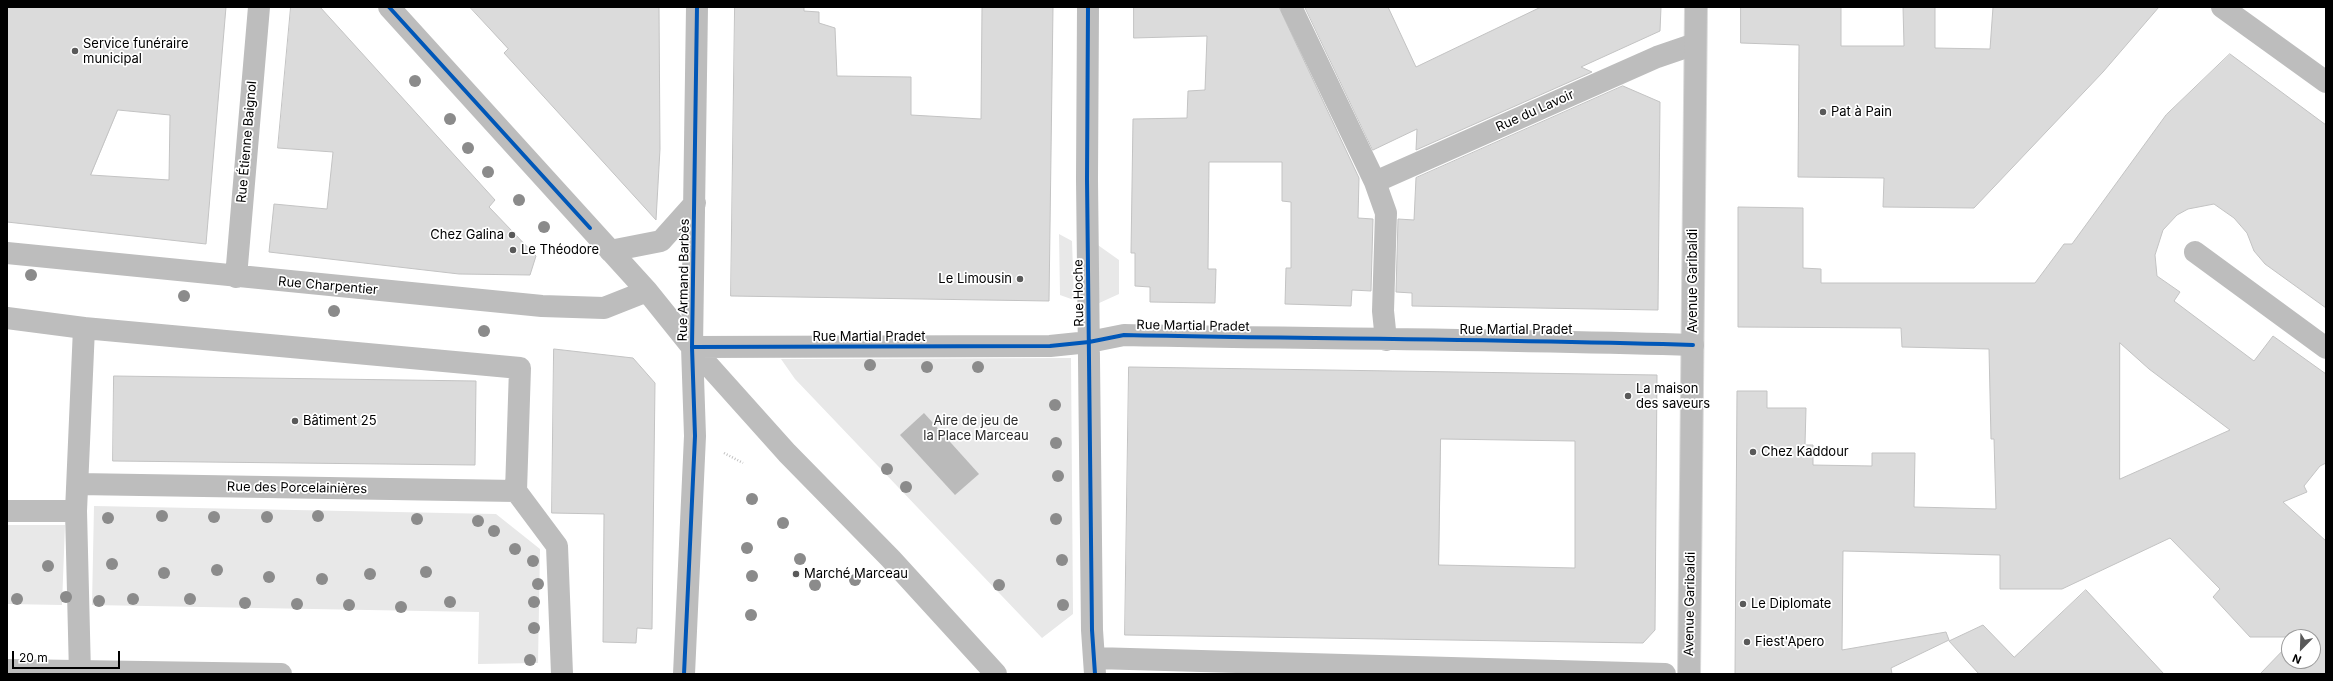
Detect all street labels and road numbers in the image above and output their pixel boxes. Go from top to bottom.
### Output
street label: Rue Étienne Baignol [234,80,260,204]
street label: Rue du Lavoir [1493,87,1577,135]
street label: Rue Armand Barbès [675,219,693,341]
street label: Avenue Garibaldi [1685,229,1701,333]
street label: Rue Hoche [1071,259,1087,327]
street label: Rue Charpentier [278,274,378,298]
street label: Rue Martial Pradet [1136,317,1250,335]
street label: Rue Martial Pradet [1459,322,1573,338]
street label: Rue Martial Pradet [812,329,926,345]
street label: Rue des Porcelainières [227,479,367,497]
street label: Avenue Garibaldi [1681,552,1699,656]

